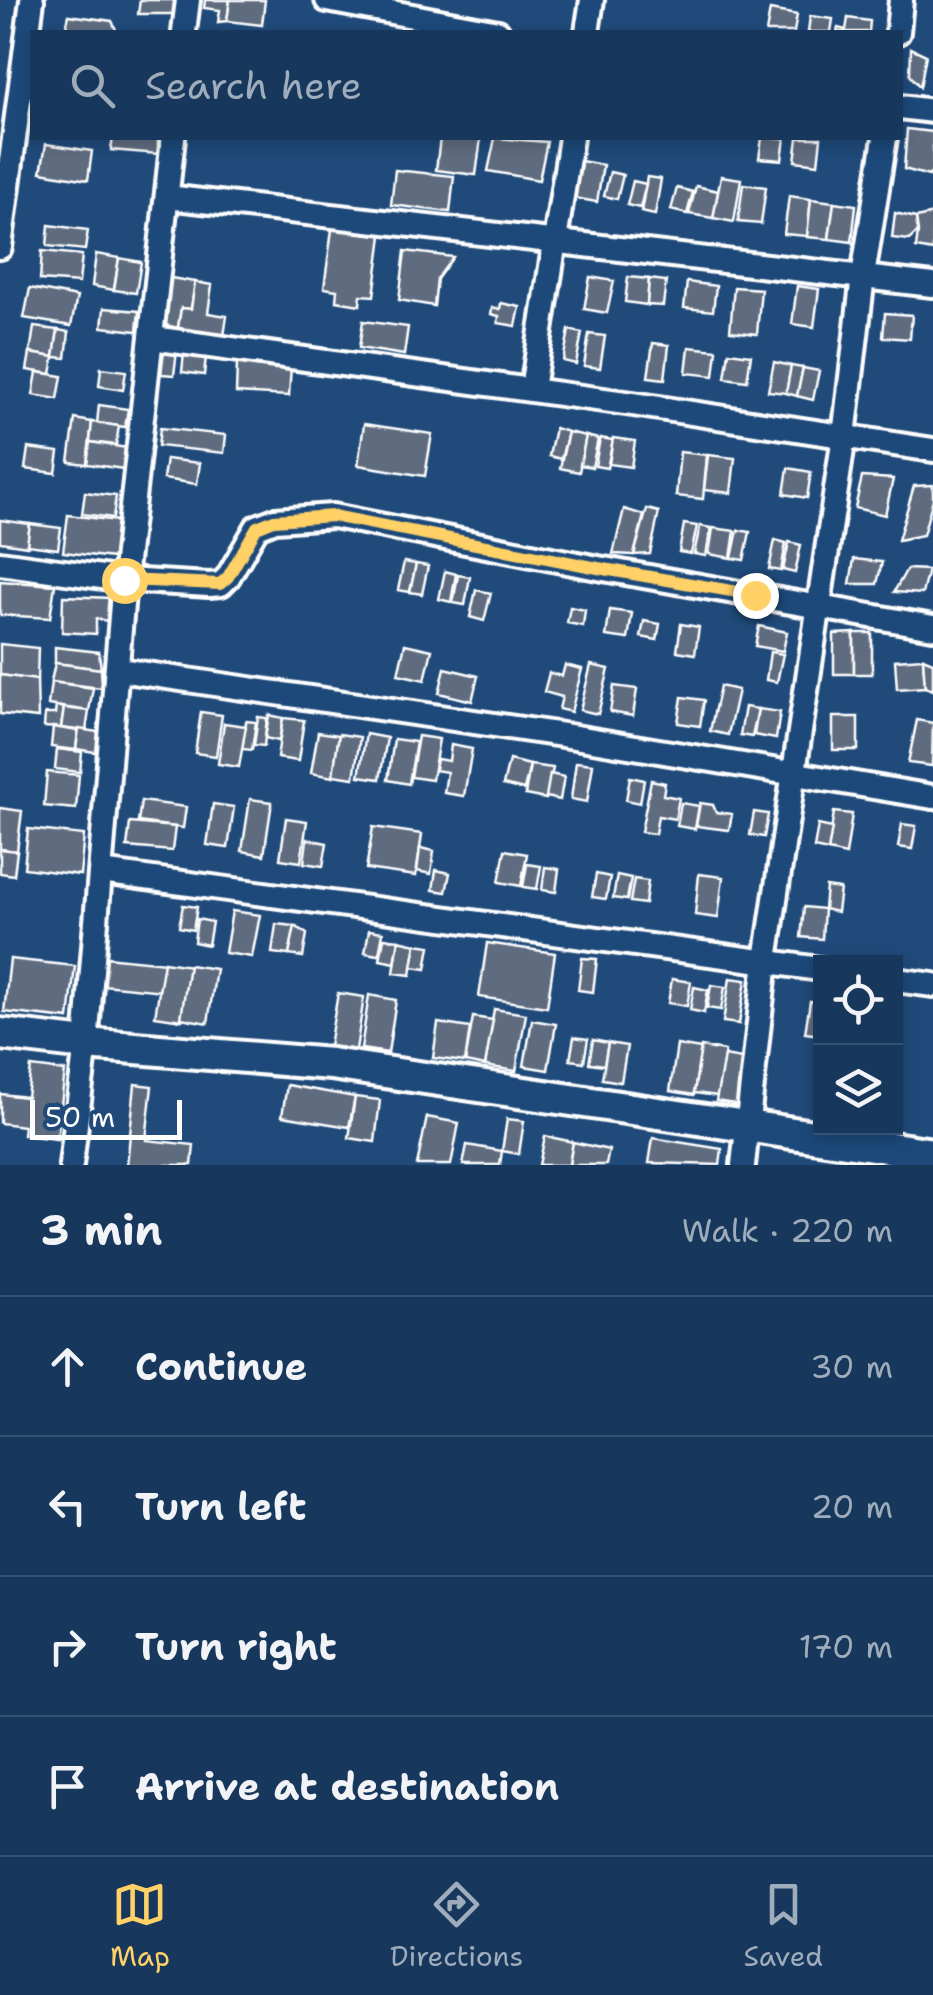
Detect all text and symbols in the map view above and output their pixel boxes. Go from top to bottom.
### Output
search box [30,30,903,140]
icon: search [65,58,120,113]
text: Search here [145,60,362,111]
route start [102,558,148,604]
route end [733,573,779,619]
map controls [813,955,903,1135]
button: locate [813,955,903,1045]
button: layers [813,1045,903,1135]
scale bar [30,1095,182,1140]
text: 50 m [45,1098,115,1136]
text: 3 min [40,1202,162,1258]
text: Walk · 220 m [682,1209,893,1252]
icon: ahead [40,1339,95,1394]
text: Continue [135,1341,307,1392]
text: 30 m [810,1345,893,1388]
icon: left [40,1479,95,1534]
text: Turn left [135,1481,307,1532]
text: 20 m [811,1485,893,1528]
icon: right [40,1619,95,1674]
text: Turn right [135,1621,337,1672]
text: 170 m [799,1625,893,1668]
icon: arrive [40,1759,95,1814]
text: Arrive at destination [135,1761,559,1812]
tab: Map [110,1877,170,1975]
tab: Directions [390,1877,523,1975]
tab: Saved [743,1877,823,1975]

